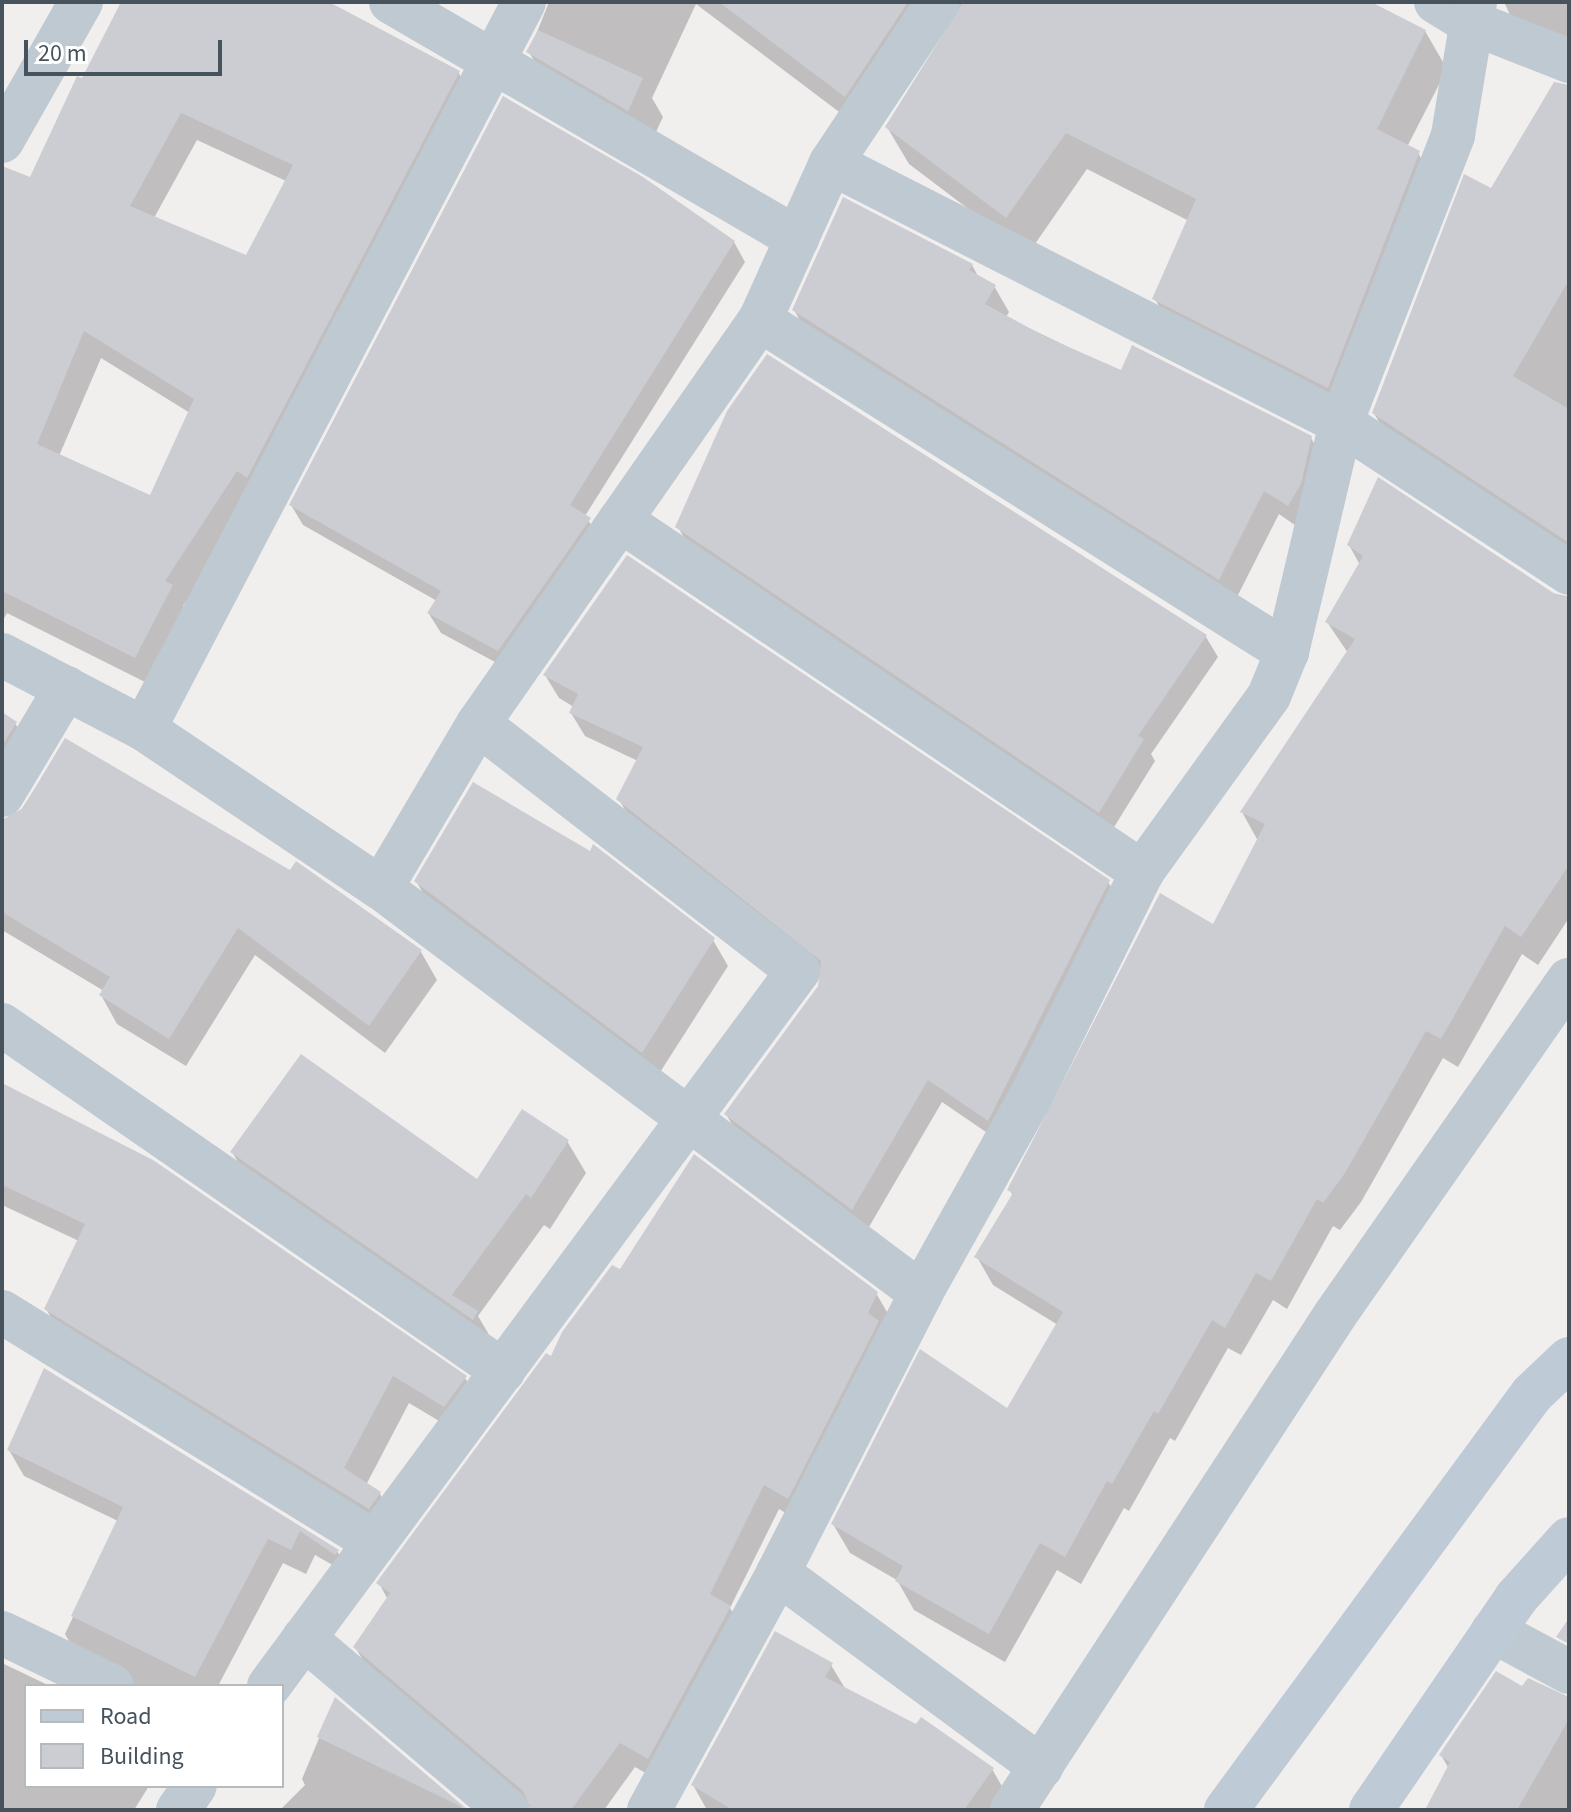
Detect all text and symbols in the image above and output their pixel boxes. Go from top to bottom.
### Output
scale bar [28,24,226,74]
text: 20 m [38,36,87,71]
legend [24,1684,284,1788]
text: Road [100,1699,152,1734]
text: Building [100,1739,184,1774]

